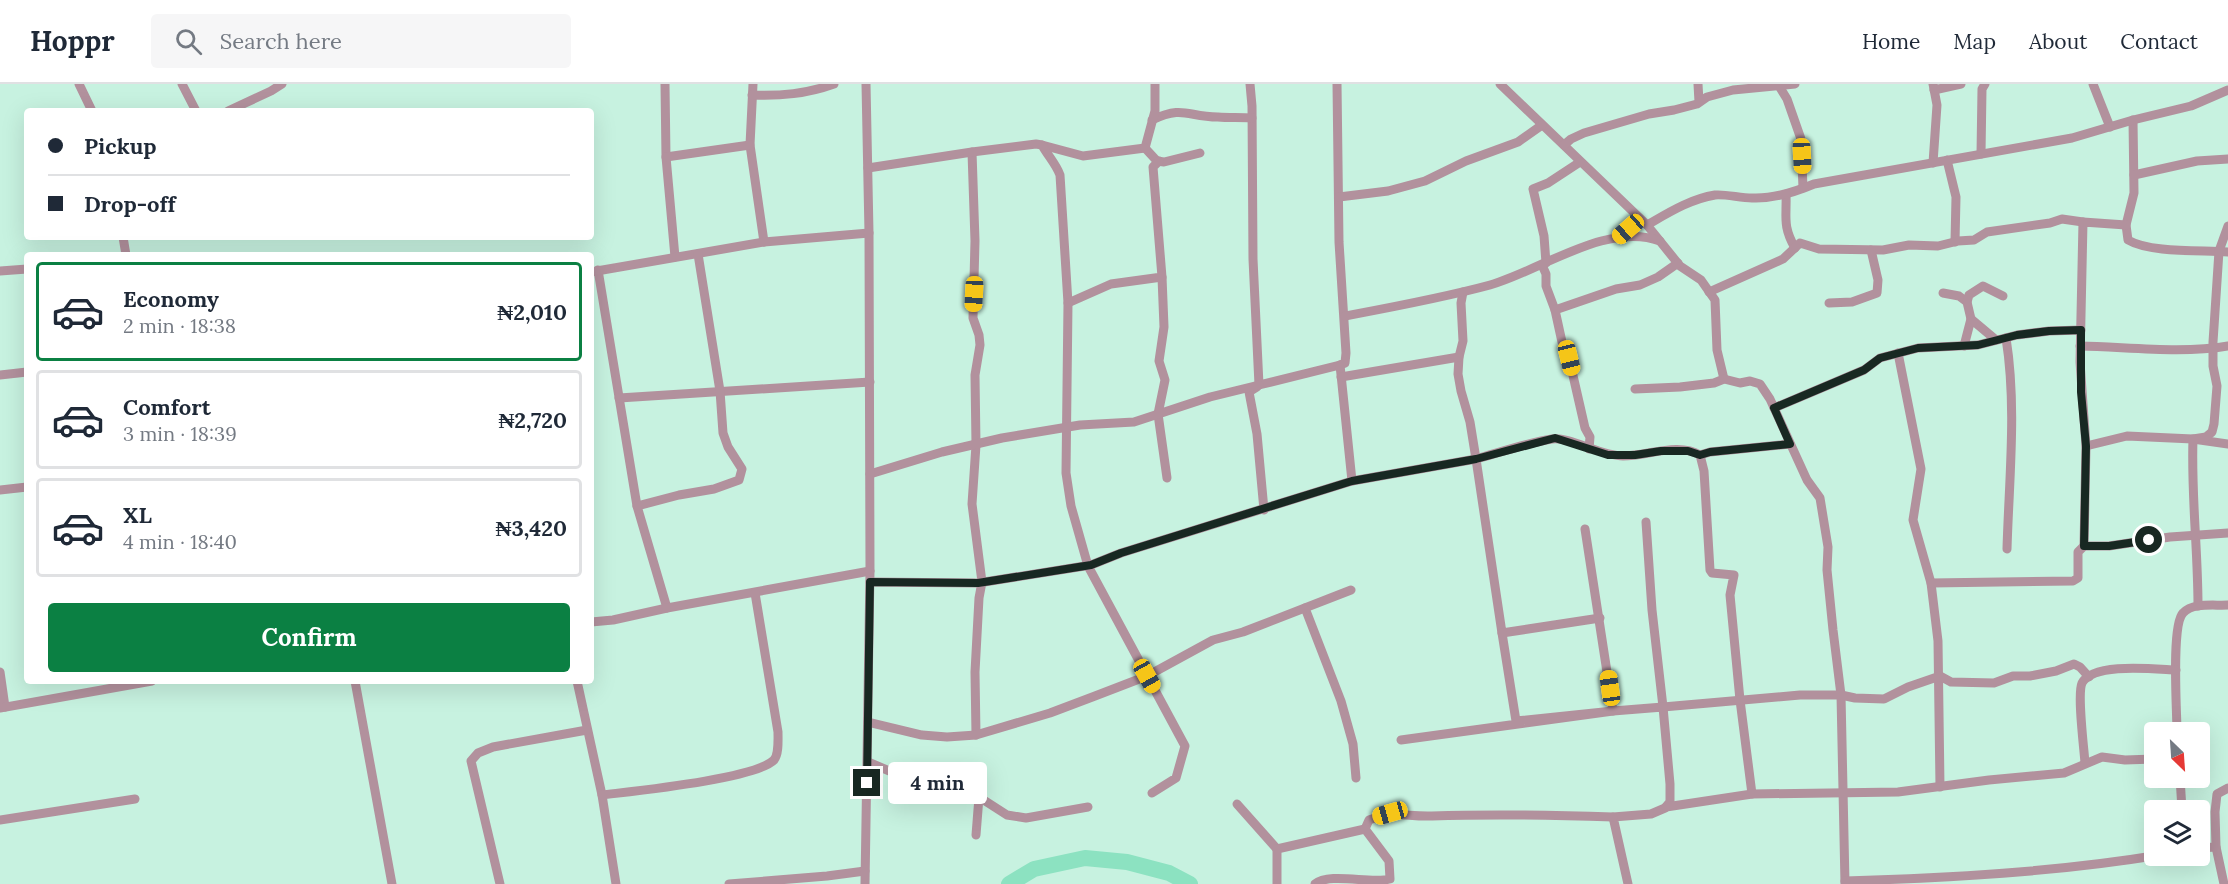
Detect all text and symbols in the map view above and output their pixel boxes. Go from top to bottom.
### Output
search box [151,14,571,68]
text: Hoppr [30,23,115,59]
icon: search [172,25,205,58]
text: Search here [220,27,342,55]
text: Home [1862,28,1920,55]
text: Map [1953,28,1996,55]
text: About [2029,28,2087,55]
text: Contact [2120,28,2198,55]
text: Pickup [84,132,157,160]
car [1792,138,1812,174]
text: Drop-off [84,190,176,218]
car [1609,210,1647,248]
car [964,276,984,312]
icon: car [51,285,105,339]
text: Economy [123,285,219,313]
text: ₦2,010 [497,298,567,326]
text: 2 min · 18:38 [123,313,236,338]
car [1556,338,1582,378]
icon: car [51,393,105,447]
text: Comfort [123,393,211,421]
text: ₦2,720 [498,406,567,434]
text: 3 min · 18:39 [123,421,237,446]
icon: car [51,501,105,555]
text: XL [123,501,152,529]
text: ₦3,420 [496,514,567,542]
route start [2135,526,2162,553]
text: 4 min · 18:40 [123,529,237,554]
button: Confirm [48,603,570,672]
car [1130,656,1164,696]
car [1599,669,1621,707]
north arrow [2144,722,2210,788]
map controls [2144,722,2210,866]
callout: 4 min [888,762,987,804]
route end [853,769,880,796]
text: 4 min [911,770,964,795]
car [1370,799,1410,827]
button: layers [2144,800,2210,866]

